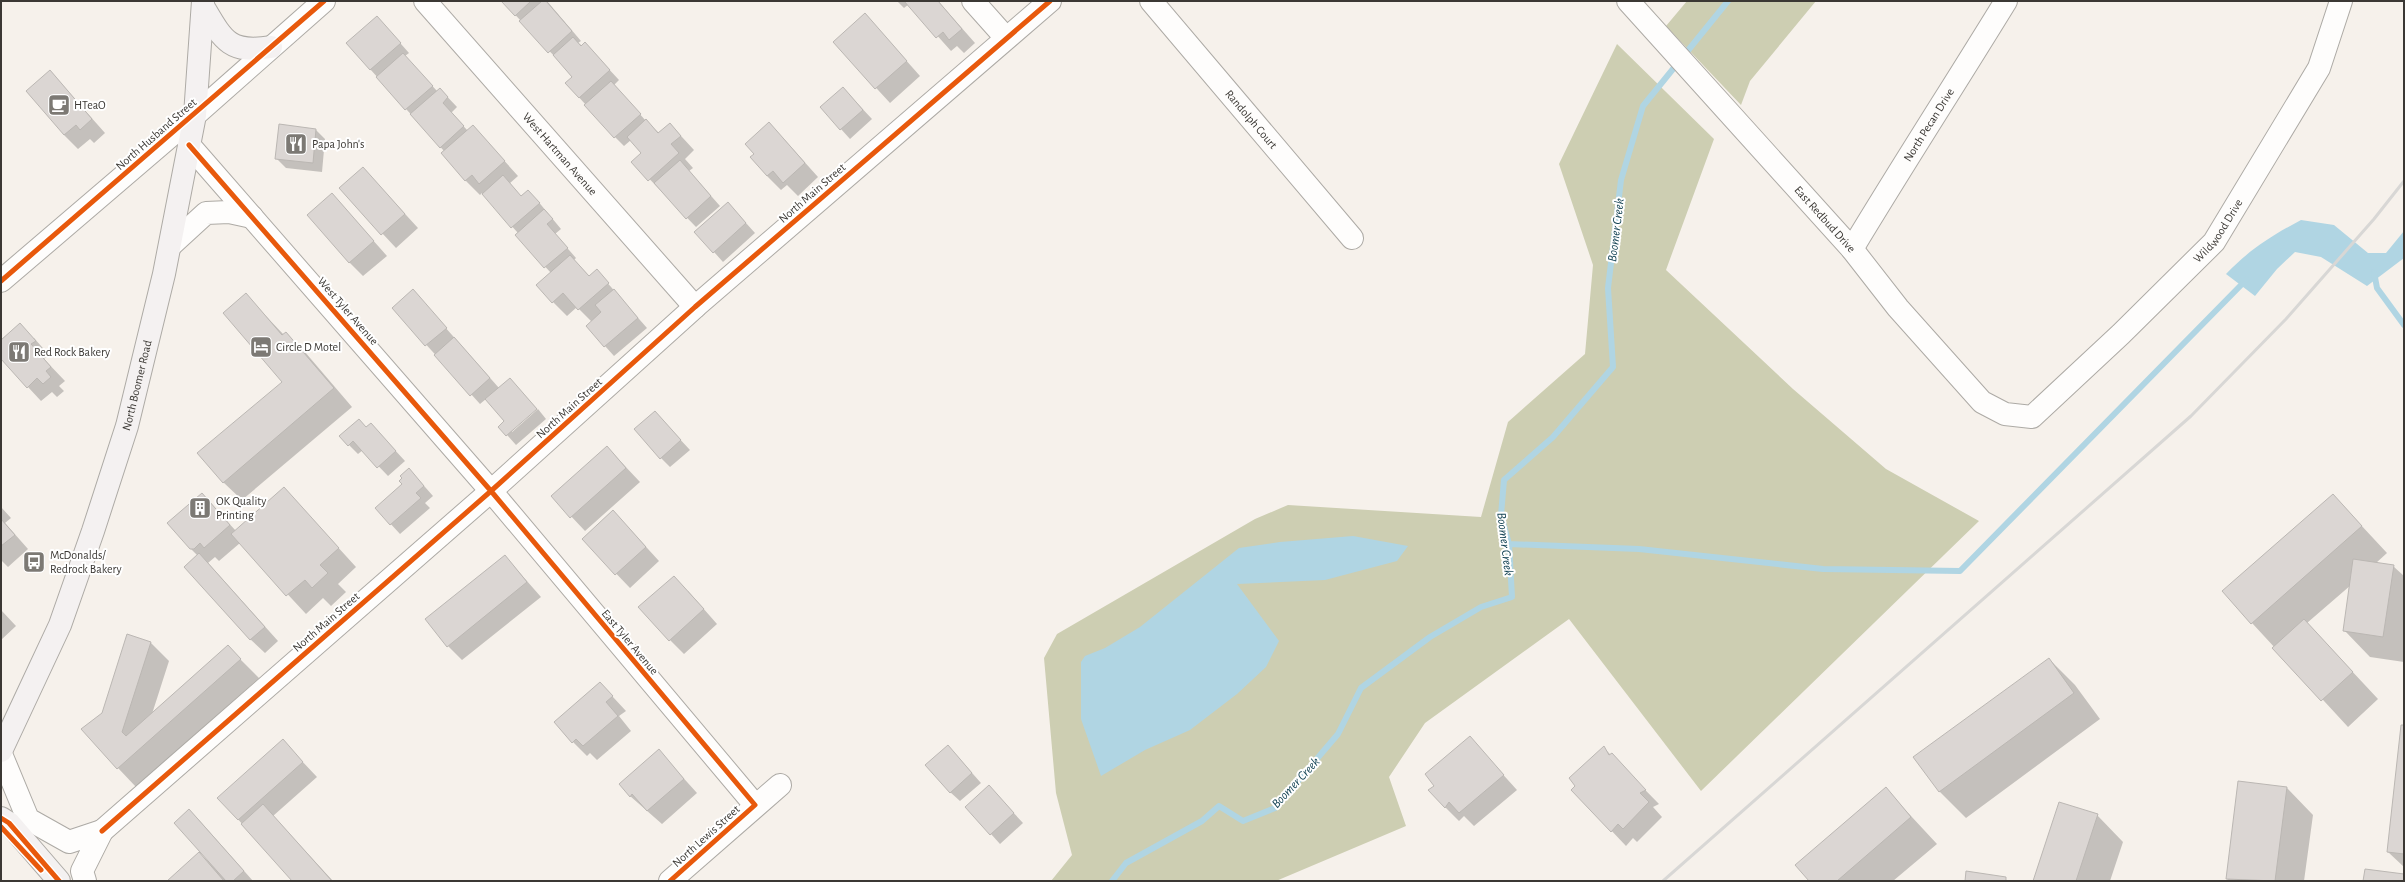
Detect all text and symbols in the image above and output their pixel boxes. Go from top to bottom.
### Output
street label: North Pecan Drive [1901,86,1956,164]
street label: Randolph Court [1223,87,1280,151]
cafe icon: HTeaO [46,92,72,118]
street label: North Husband Street [113,96,199,172]
place label: HTeaO [74,99,106,111]
street label: West Hartman Avenue [521,110,599,197]
restaurant icon: Papa John's [283,131,309,157]
place label: Papa John's [312,138,364,150]
street label: North Main Street [776,161,848,225]
street label: East Redbud Drive [1792,184,1858,255]
street label: Wildwood Drive [2191,197,2245,265]
water label: Boomer Creek [1606,198,1627,263]
street label: West Tyler Avenue [315,275,381,348]
hotel icon: Circle D Motel [248,334,274,360]
restaurant icon: Red Rock Bakery [6,339,32,365]
street label: North Boomer Road [120,339,154,432]
place label: Circle D Motel [276,341,341,353]
place label: Red Rock Bakery [34,346,110,359]
street label: North Main Street [534,375,604,441]
building icon: OK Quality Printing [187,495,213,521]
place label: OK Quality Printing [216,495,266,521]
water label: Boomer Creek [1494,512,1515,577]
bus stop icon: McDonalds/ Redrock Bakery [21,549,47,575]
place label: McDonalds/ Redrock Bakery [50,549,122,576]
street label: North Main Street [290,590,362,654]
street label: East Tyler Avenue [599,607,661,677]
water label: Boomer Creek [1270,755,1323,811]
street label: North Lewis Street [670,803,742,869]

